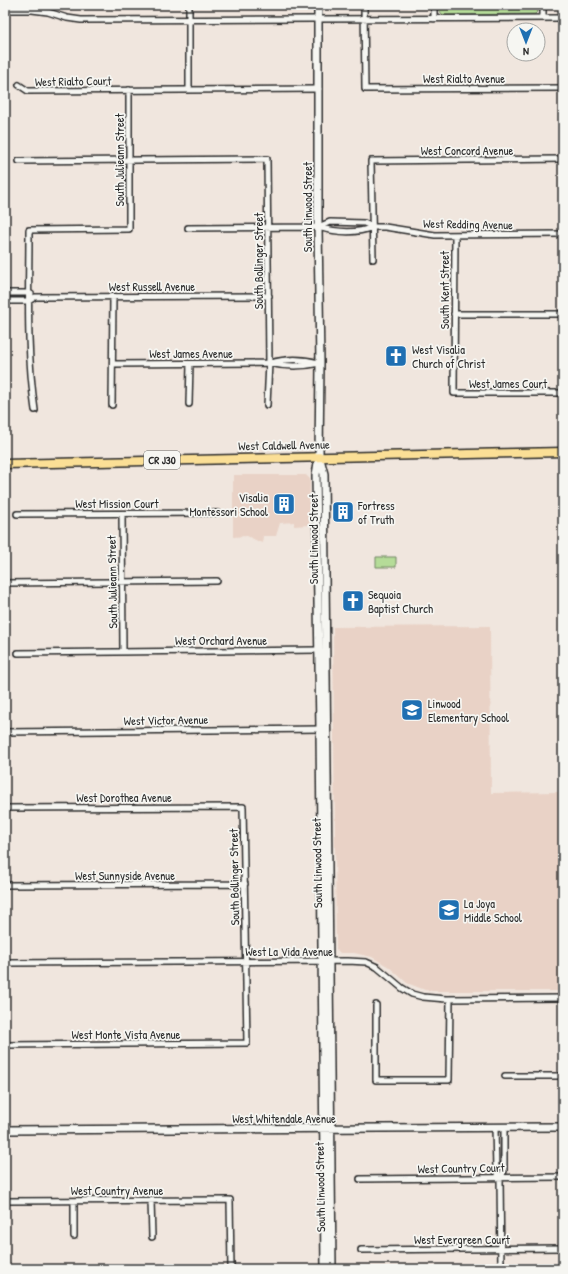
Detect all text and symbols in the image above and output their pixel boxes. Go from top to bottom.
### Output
north arrow [506,22,546,62]
text: N [523,45,529,59]
street label: West Rialto Avenue [423,70,505,87]
street label: West Rialto Court [35,72,112,90]
street label: South Julieann Street [111,113,128,207]
street label: West Concord Avenue [421,142,513,159]
street label: South Linwood Street [299,161,316,252]
street label: South Bollinger Street [250,212,267,309]
street label: West Redding Avenue [423,215,513,233]
street label: South Kent Street [436,250,453,329]
street label: West Russell Avenue [109,278,195,295]
place label: West Visalia Church of Christ [412,341,486,372]
church icon: West Visalia Church of Christ [383,343,409,369]
street label: West James Avenue [149,345,233,362]
street label: West James Court [469,375,548,392]
street label: West Caldwell Avenue [238,436,330,454]
road number: CR J30 [144,451,180,469]
place label: Visalia Montessori School [189,489,269,520]
building icon: Visalia Montessori School [271,491,297,517]
street label: South Linwood Street [305,493,322,584]
street label: West Mission Court [75,495,160,512]
place label: Fortress of Truth [357,497,395,528]
building icon: Fortress of Truth [330,499,356,525]
street label: South Julieann Street [103,534,121,629]
place label: Sequoia Baptist Church [368,586,433,617]
church icon: Sequoia Baptist Church [340,588,366,614]
street label: West Orchard Avenue [175,632,267,649]
place label: Linwood Elementary School [428,695,510,726]
school or university icon: Linwood Elementary School [399,697,425,723]
street label: West Victor Avenue [124,711,209,729]
street label: West Dorothea Avenue [76,789,172,806]
street label: South Linwood Street [308,817,326,908]
street label: South Bollinger Street [225,828,243,926]
street label: West Sunnyside Avenue [75,867,175,884]
place label: La Joya Middle School [464,895,523,926]
school or university icon: La Joya Middle School [436,897,462,923]
street label: West La Vida Avenue [245,943,333,960]
street label: West Monte Vista Avenue [72,1026,181,1043]
street label: West Whitendale Avenue [232,1110,336,1127]
street label: South Linwood Street [311,1141,329,1232]
street label: West Country Court [417,1159,505,1177]
street label: West Country Avenue [71,1182,163,1199]
street label: West Evergreen Court [414,1231,511,1248]

